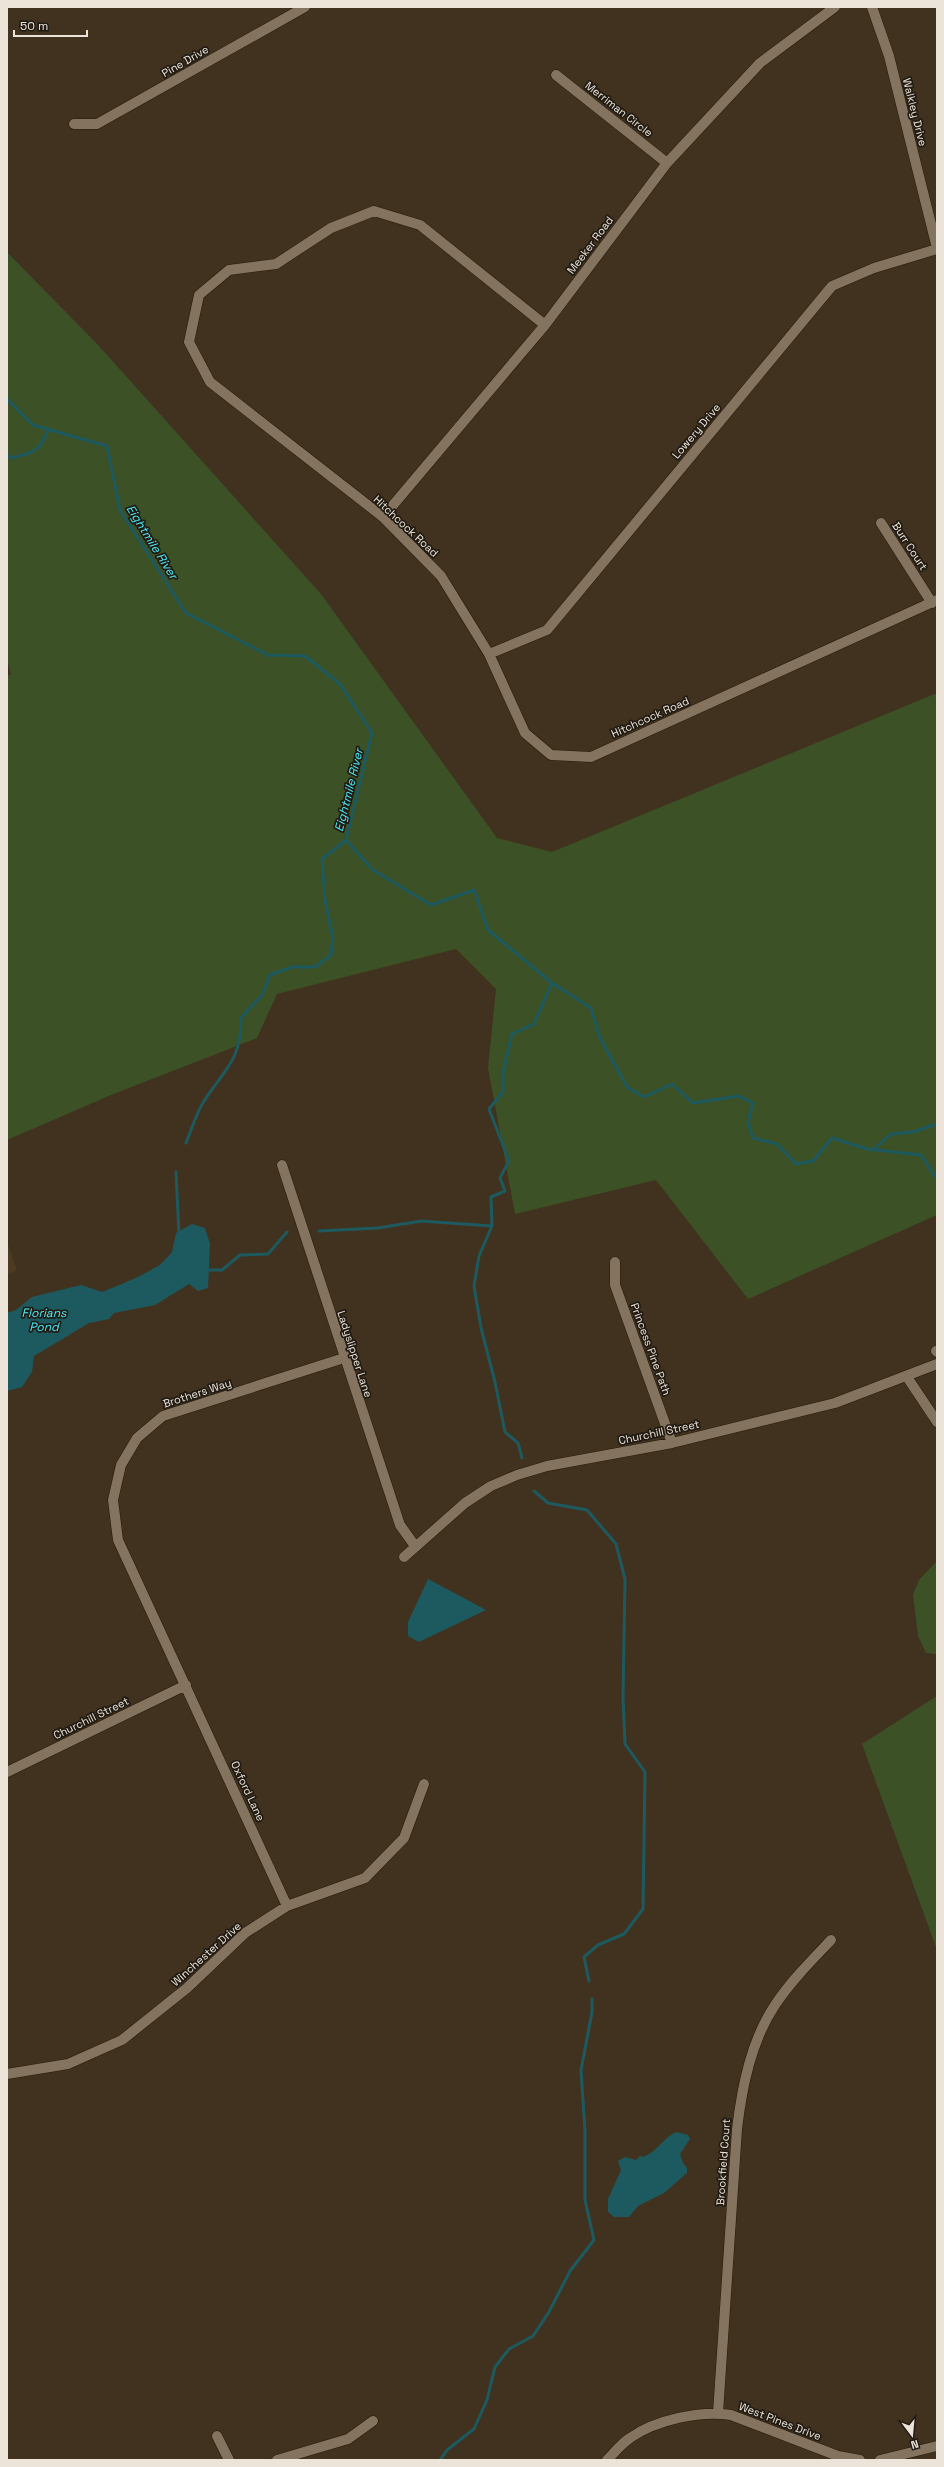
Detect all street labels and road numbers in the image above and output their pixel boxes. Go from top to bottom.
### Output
street label: Pine Drive [159,42,211,80]
street label: Walkley Drive [900,77,930,147]
street label: Merriman Circle [582,78,656,140]
street label: Meeker Road [564,213,616,277]
street label: Lowery Drive [669,400,723,462]
street label: Hitchcock Road [371,492,441,560]
street label: Burr Court [889,519,931,573]
street label: Hitchcock Road [609,694,691,740]
street label: Princess Pine Path [628,1301,674,1397]
street label: Ladyslipper Lane [334,1309,376,1399]
street label: Brothers Way [161,1375,233,1411]
street label: Churchill Street [617,1417,701,1447]
street label: Churchill Street [51,1694,131,1742]
street label: Oxford Lane [228,1759,268,1823]
street label: Winchester Drive [168,1919,244,1989]
street label: Brookfield Court [713,2118,733,2206]
street label: West Pines Drive [737,2399,823,2443]

